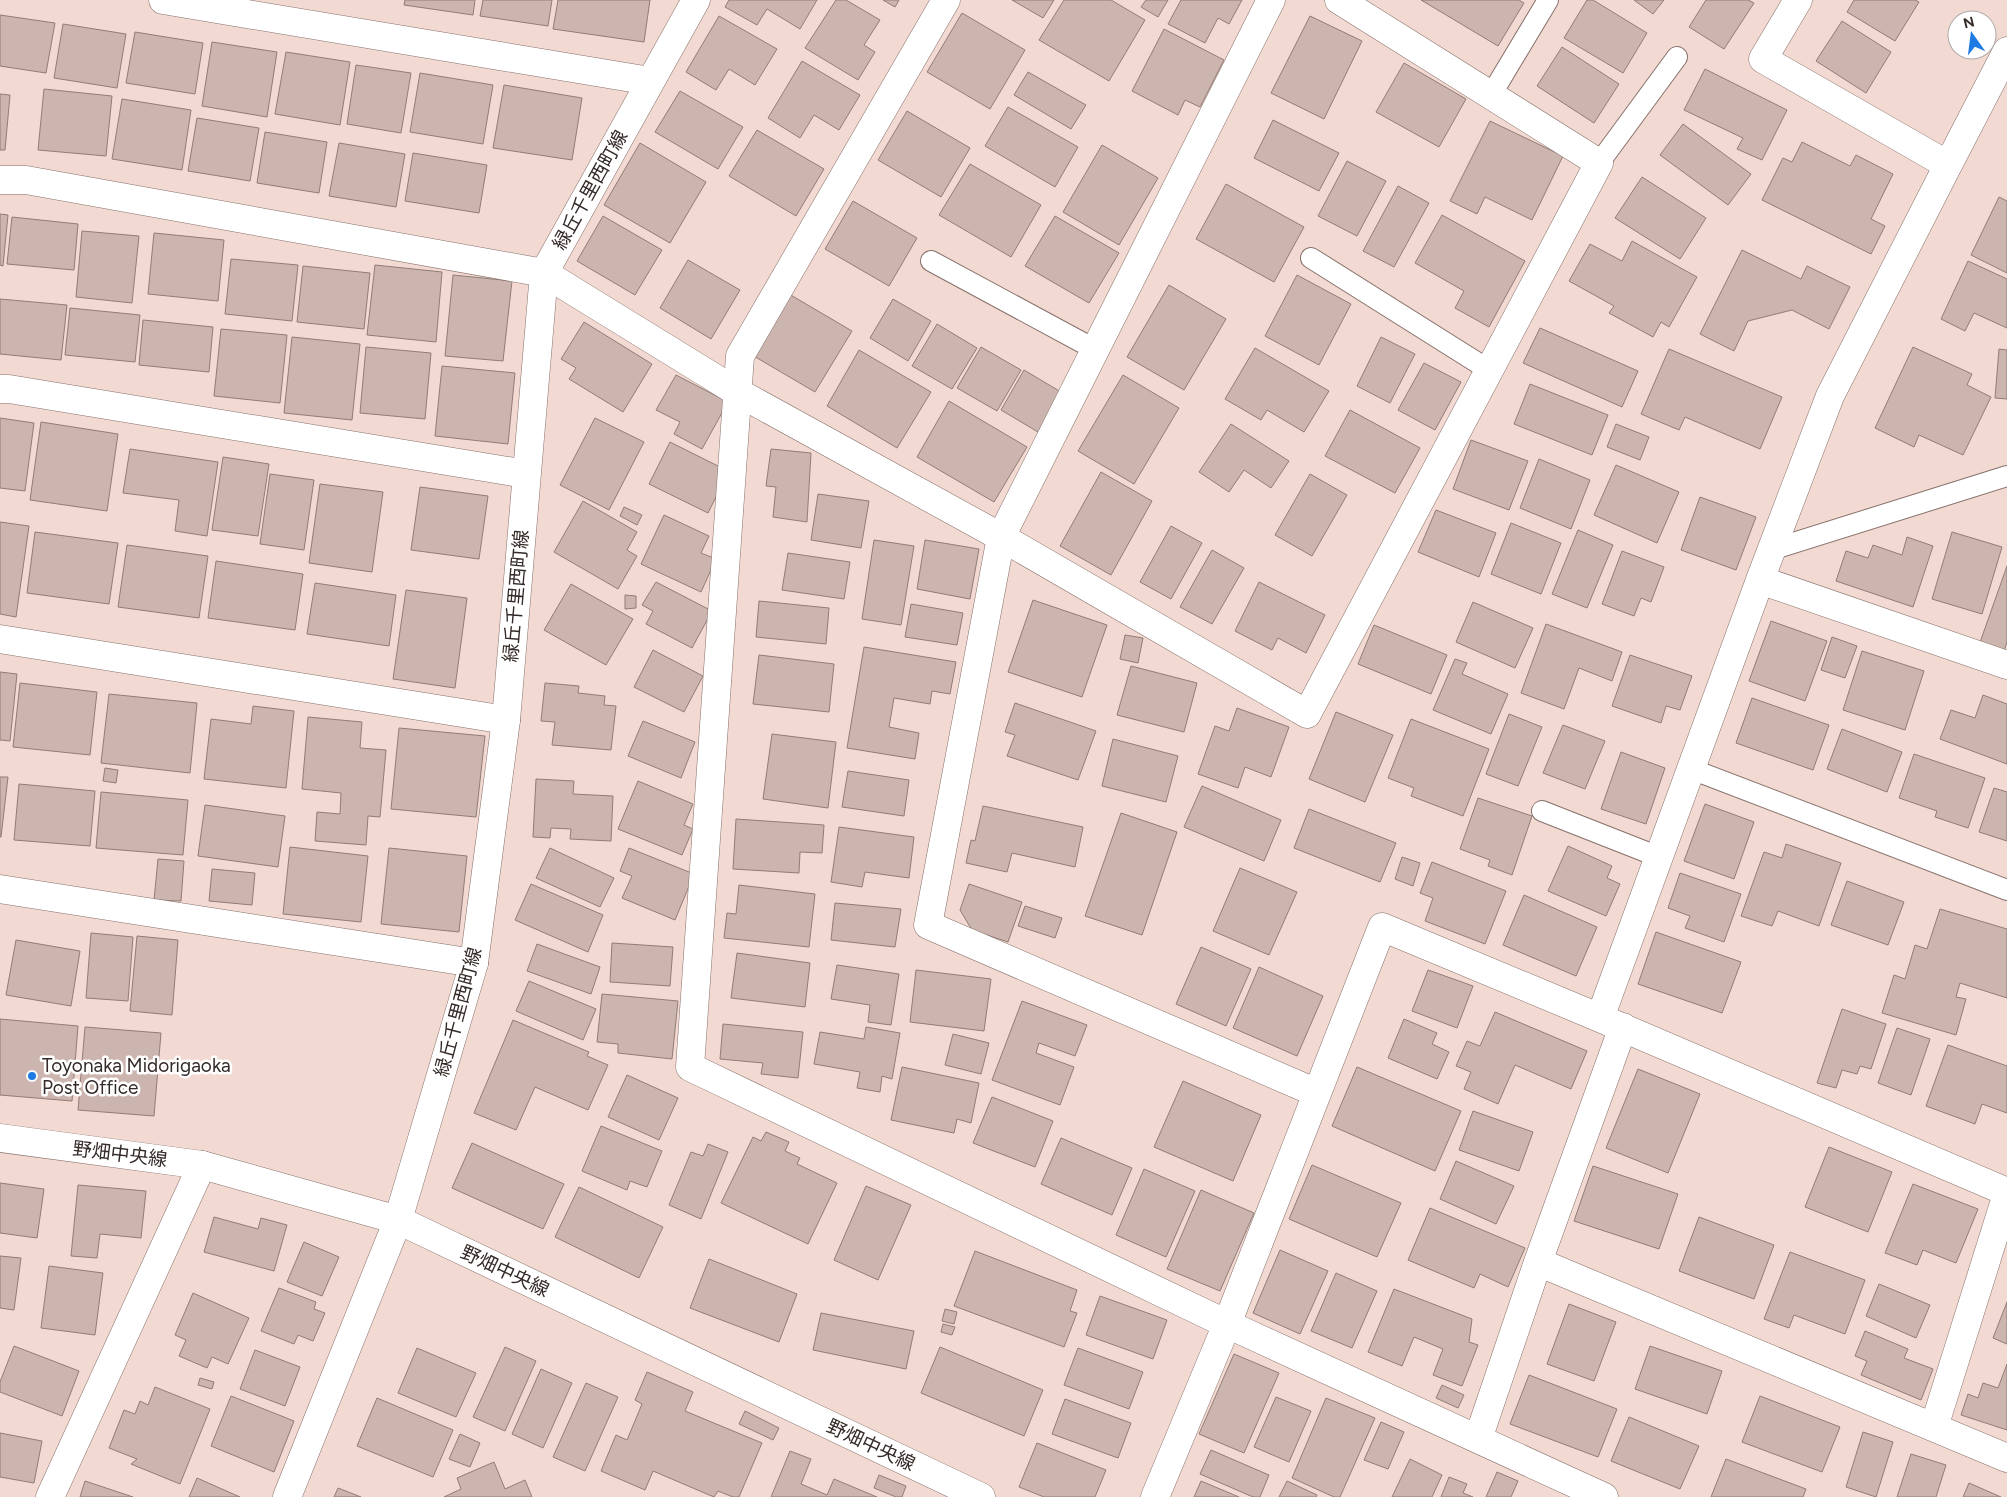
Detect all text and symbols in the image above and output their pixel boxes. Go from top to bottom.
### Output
north arrow [1947,10,1997,60]
text: N [1962,13,1976,32]
street label: 緑丘千里西町線 [548,126,632,254]
street label: 緑丘千里西町線 [499,529,533,663]
street label: 緑丘千里西町線 [430,945,486,1079]
place label: Toyonaka Midorigaoka Post Office [42,1054,231,1099]
marker: Toyonaka Midorigaoka Post Office [26,1070,38,1082]
street label: 野畑中央線 [71,1137,169,1171]
street label: 野畑中央線 [457,1240,553,1302]
street label: 野畑中央線 [823,1414,919,1476]

